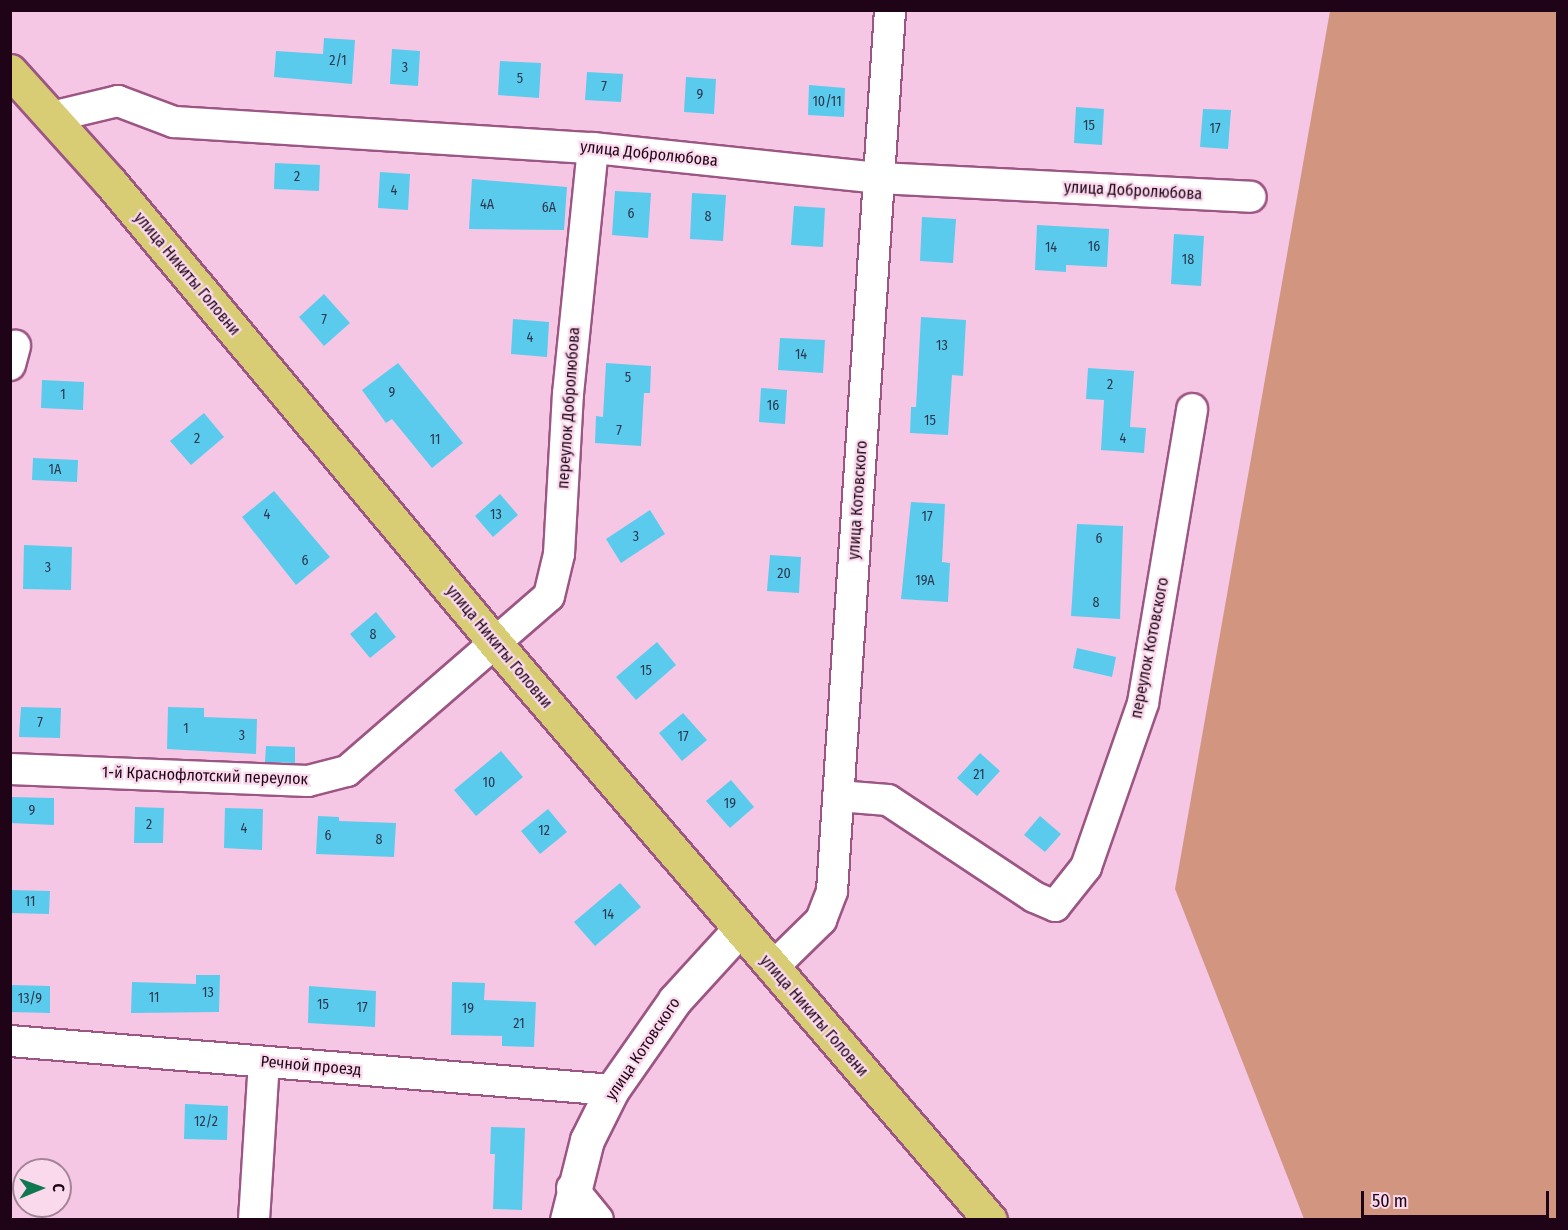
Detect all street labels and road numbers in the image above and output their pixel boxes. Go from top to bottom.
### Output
street label: улица Добролюбова [579,137,719,171]
street label: улица Добролюбова [1063,178,1203,204]
street label: улица Никиты Головни [130,208,244,340]
street label: переулок Добролюбова [554,327,584,489]
street label: улица Котовского [844,440,872,560]
street label: переулок Котовского [1127,576,1173,720]
street label: улица Никиты Головни [442,581,556,713]
street label: 1-й Краснофлотский переулок [102,763,308,789]
street label: улица Никиты Головни [756,951,872,1081]
street label: улица Котовского [602,994,684,1104]
street label: Речной проезд [260,1052,362,1080]

